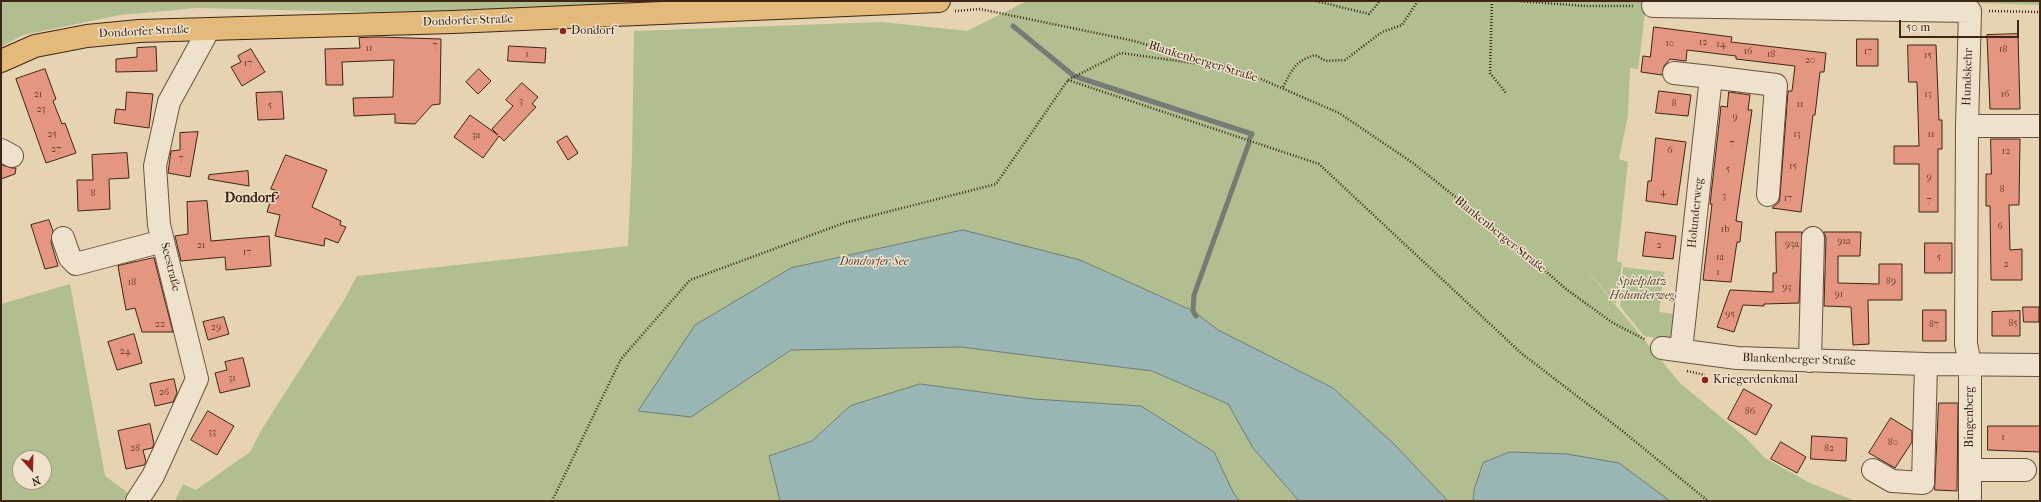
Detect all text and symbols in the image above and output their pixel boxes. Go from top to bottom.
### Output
street label: Dondorfer Straße [422,12,514,30]
scale bar [1901,12,2021,38]
text: 50 m [1906,20,1930,34]
street label: Dondorfer Straße [98,22,190,42]
place label: Dondorf [571,24,615,38]
marker: Dondorf [558,26,568,36]
house number: 12 [1699,37,1707,49]
house number: 10 [1665,38,1675,50]
street label: Blankenberger Straße [1147,39,1259,85]
house number: 14 [1716,39,1726,51]
house number: 7 [433,40,437,52]
house number: 11 [365,43,373,55]
house number: 18 [1999,44,2007,56]
house number: 16 [1744,46,1752,58]
house number: 17 [1864,46,1872,58]
street label: Hundskehr [1960,48,1976,106]
house number: 1 [525,49,529,61]
house number: 18 [1767,49,1775,61]
house number: 15 [1924,50,1932,62]
house number: 20 [1805,55,1815,67]
house number: 17 [244,58,252,70]
house number: 21 [34,89,42,101]
house number: 13 [1924,89,1932,101]
house number: 16 [2001,89,2009,101]
house number: 3 [519,96,523,108]
house number: 8 [1671,98,1677,110]
house number: 11 [1796,99,1804,111]
house number: 5 [268,100,272,112]
house number: 23 [36,104,46,116]
house number: 9 [1732,112,1738,124]
house number: 25 [47,129,57,141]
house number: 13 [1793,129,1801,141]
house number: 11 [1927,129,1935,141]
house number: 3a [472,130,480,142]
house number: 7 [1730,138,1734,150]
house number: 27 [51,144,61,156]
house number: 6 [1667,145,1673,157]
house number: 12 [2002,146,2010,158]
house number: 7 [179,153,183,165]
house number: 15 [1789,161,1797,173]
house number: 5 [1726,164,1730,176]
house number: 9 [1926,172,1932,184]
street label: Holunderweg [1685,177,1707,249]
house number: 8 [1999,184,2005,196]
house number: 4 [1660,187,1666,199]
house number: 8 [90,188,96,200]
district label: Dondorf [225,191,275,207]
house number: 3 [1722,191,1726,203]
house number: 17 [1784,193,1792,205]
street label: Blankenberger Straße [1451,194,1549,276]
house number: 7 [1927,195,1931,207]
house number: 6 [1997,221,2003,233]
house number: 1b [1721,224,1729,236]
house number: 91a [1837,236,1851,248]
house number: 93a [1785,239,1799,251]
house number: 21 [197,240,205,252]
house number: 2 [1656,240,1662,252]
street label: Seestraße [157,241,183,293]
house number: 17 [243,247,251,259]
house number: 1a [1716,252,1724,264]
house number: 5 [1937,252,1941,264]
park label: Dondorfer See [839,255,909,269]
house number: 2 [2003,259,2009,271]
house number: 1 [1716,267,1720,279]
park label: Spielplatz Holunderweg [1610,275,1674,303]
house number: 89 [1886,276,1896,288]
house number: 18 [128,277,136,289]
house number: 93 [1782,282,1792,294]
house number: 91 [1835,289,1843,301]
house number: 95 [1725,309,1735,321]
house number: 85 [2008,318,2018,330]
house number: 22 [155,319,165,331]
house number: 87 [1929,319,1939,331]
house number: 29 [211,322,221,334]
house number: 24 [119,346,131,358]
street label: Blankenberger Straße [1742,351,1856,369]
house number: 31 [228,373,236,385]
place label: Kriegerdenkmal [1713,373,1798,387]
marker: Kriegerdenkmal [1700,375,1710,385]
street label: Bingenberg [1963,386,1977,448]
house number: 26 [159,387,169,399]
house number: 86 [1745,406,1755,418]
house number: 33 [208,427,216,439]
house number: 1 [2001,432,2005,444]
house number: 80 [1888,437,1898,449]
house number: 28 [130,443,140,455]
house number: 82 [1824,443,1834,455]
north arrow [12,450,52,490]
text: N [30,473,42,488]

